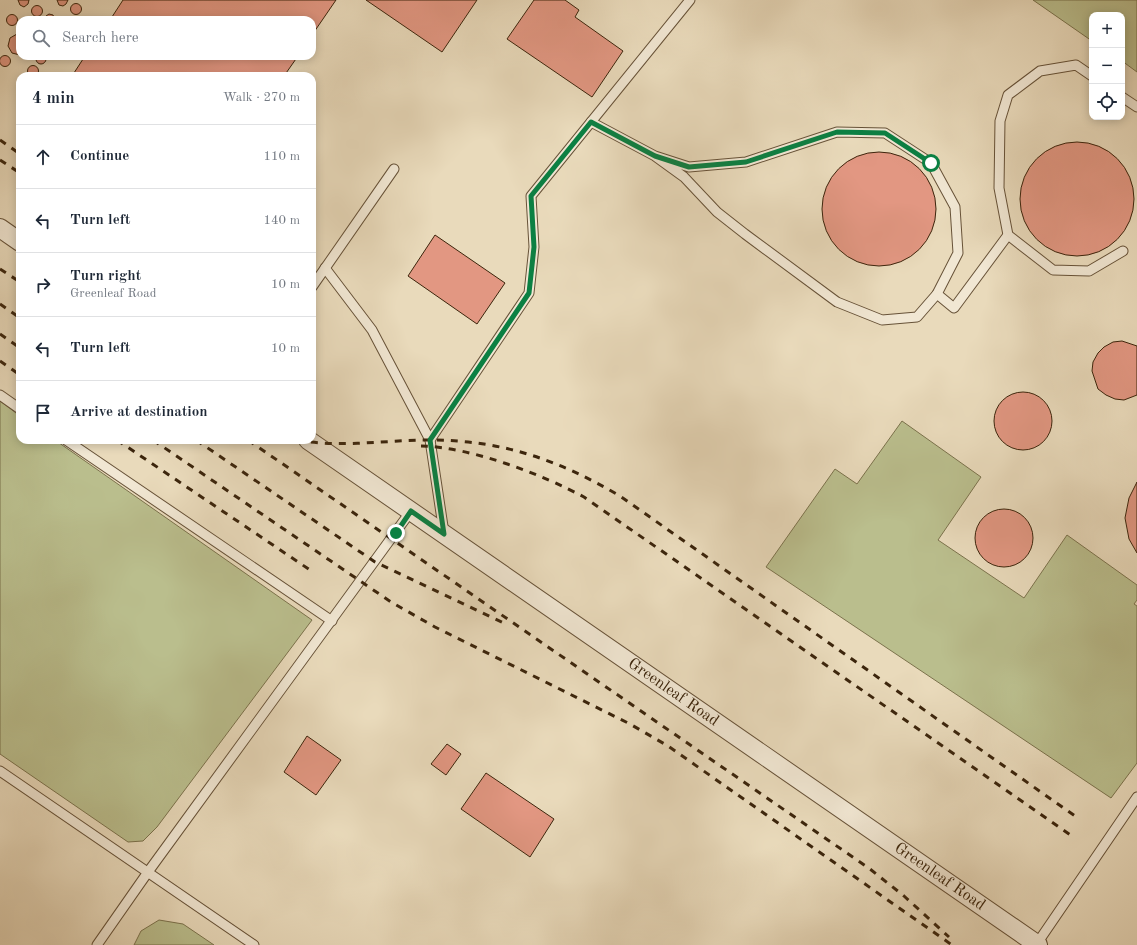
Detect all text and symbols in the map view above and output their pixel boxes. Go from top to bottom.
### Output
map controls [1089,12,1125,120]
button: + [1089,12,1125,48]
search box [16,16,316,60]
icon: search [30,27,52,49]
text: Search here [62,31,139,46]
button: − [1089,48,1125,84]
button: locate [1089,84,1125,120]
text: 4 min [32,90,75,107]
text: Walk · 270 m [223,91,300,104]
icon: ahead [32,146,54,168]
text: Continue [70,149,129,164]
text: 110 m [263,150,300,163]
route start [922,154,940,172]
icon: left [32,210,54,232]
text: Turn left [70,213,130,228]
text: 140 m [263,214,300,227]
text: Turn right [70,269,141,284]
icon: right [32,274,54,296]
text: 10 m [271,278,300,291]
text: Greenleaf Road [70,287,156,300]
icon: left [32,338,54,360]
text: Turn left [70,341,130,356]
text: 10 m [271,342,300,355]
icon: arrive [32,402,54,424]
text: Arrive at destination [70,405,208,420]
route end [387,524,405,542]
street label: Greenleaf Road [625,656,722,729]
street label: Greenleaf Road [891,840,988,914]

